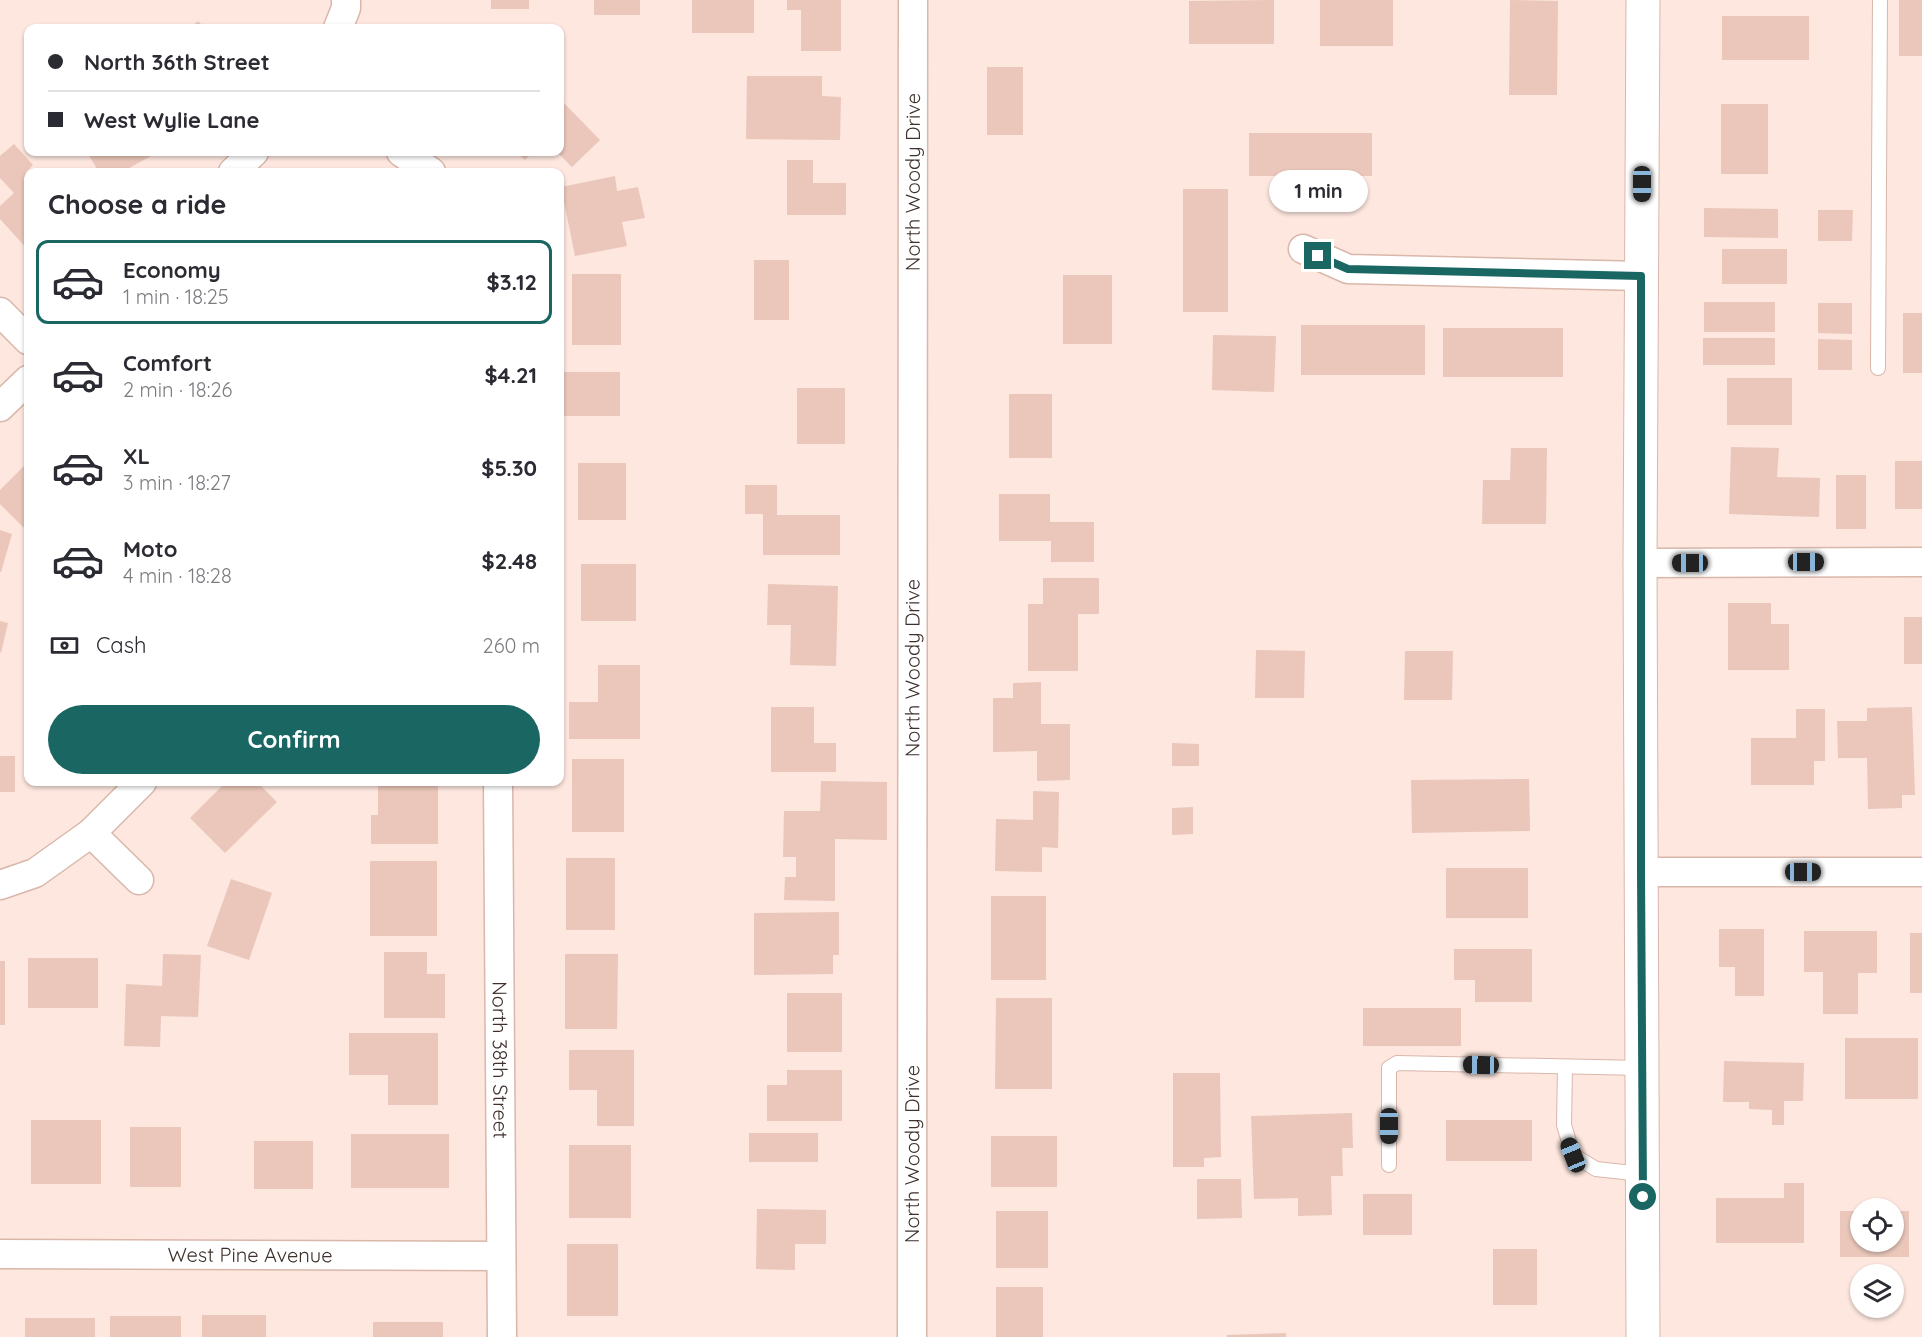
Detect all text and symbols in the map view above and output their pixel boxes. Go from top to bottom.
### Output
text: North 36th Street [84,48,270,76]
street label: North Woody Drive [900,93,925,271]
text: West Wylie Lane [84,106,259,134]
car [1633,166,1651,202]
callout: 1 min [1268,169,1368,211]
text: 1 min [1294,178,1343,203]
text: Choose a ride [48,187,226,221]
route end [1304,242,1331,269]
icon: car [51,255,105,309]
text: Economy [123,256,221,284]
text: $3.12 [487,268,537,296]
text: 1 min · 18:25 [123,284,229,309]
icon: car [51,348,105,402]
text: Comfort [123,349,212,377]
text: $4.21 [484,361,537,389]
text: 2 min · 18:26 [123,377,232,402]
icon: car [51,441,105,495]
text: XL [123,442,150,470]
text: $5.30 [481,454,537,482]
text: 3 min · 18:27 [123,470,231,495]
icon: car [51,534,105,588]
text: Moto [123,535,177,563]
text: $2.48 [482,547,537,575]
car [1788,553,1824,571]
car [1672,554,1708,572]
text: 4 min · 18:28 [123,563,232,588]
street label: North Woody Drive [899,579,925,757]
icon: cash [48,629,81,662]
text: Cash [96,631,147,659]
text: 260 m [483,633,540,658]
button: Confirm [48,705,540,774]
car [1785,863,1821,881]
street label: North 38th Street [487,981,514,1139]
car [1463,1056,1499,1074]
street label: North Woody Drive [899,1065,924,1243]
car [1380,1108,1398,1144]
car [1558,1135,1588,1175]
route start [1629,1183,1656,1210]
map controls [1850,1198,1904,1318]
button: locate [1850,1198,1904,1252]
street label: West Pine Avenue [167,1242,333,1267]
button: layers [1850,1264,1904,1318]

